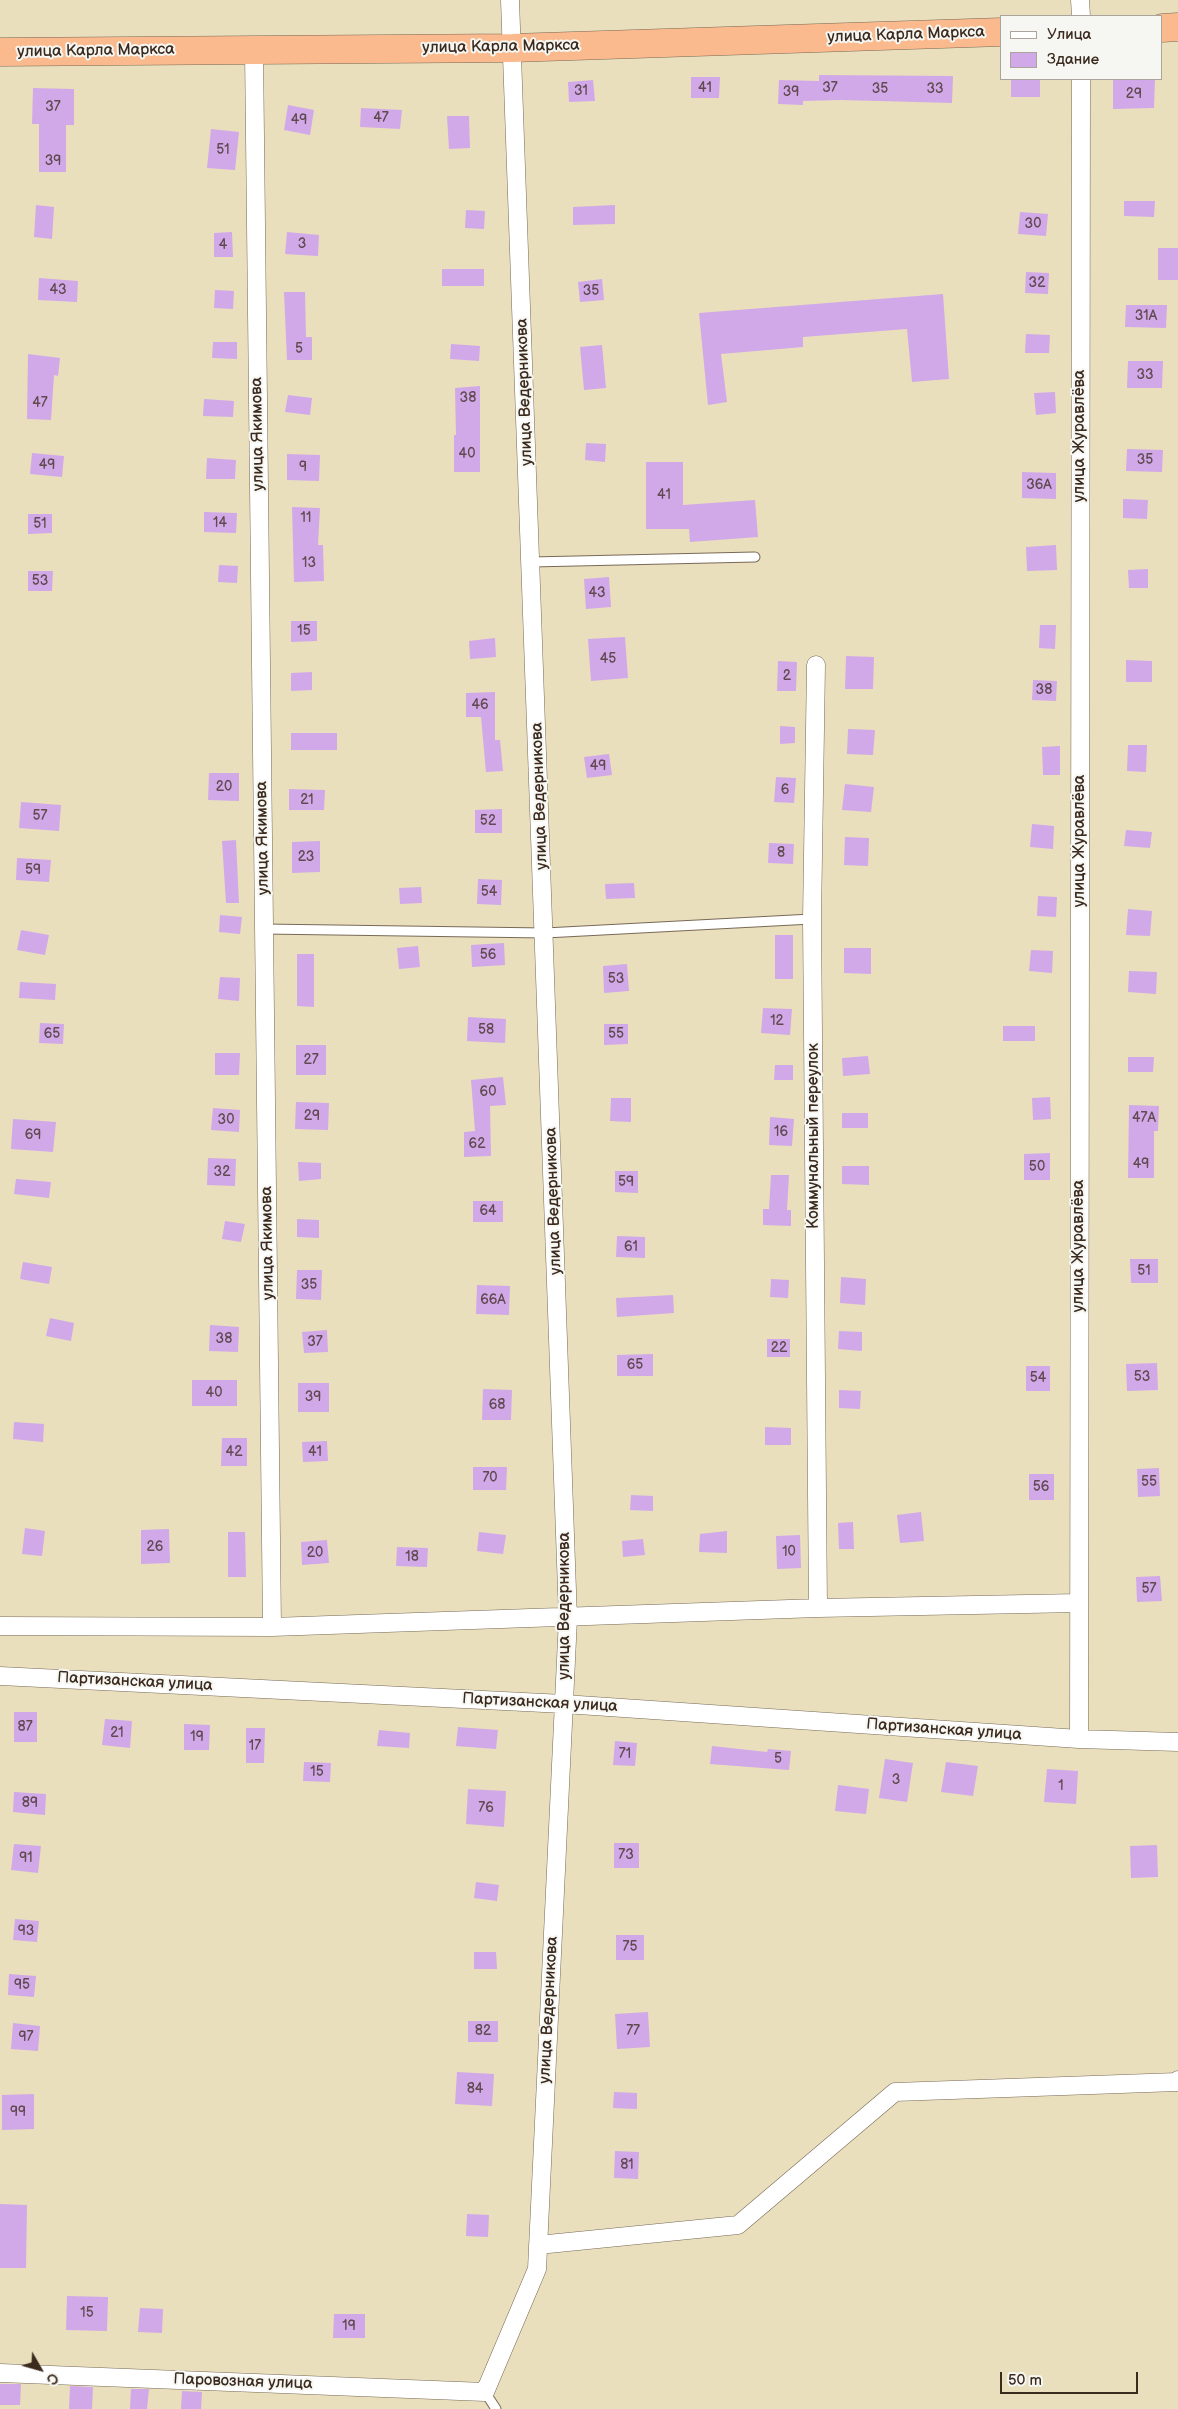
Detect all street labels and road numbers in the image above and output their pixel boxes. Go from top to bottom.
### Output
street label: улица Карла Маркса [827,23,985,47]
street label: улица Карла Маркса [422,36,580,58]
street label: улица Карла Маркса [17,40,175,62]
street label: улица Ведерникова [513,318,537,466]
street label: улица Журавлёва [1070,370,1090,502]
street label: улица Якимова [247,377,269,491]
street label: улица Ведерникова [528,722,552,870]
street label: улица Журавлёва [1070,775,1090,907]
street label: улица Якимова [252,781,274,895]
street label: Коммунальный переулок [804,1043,824,1229]
street label: улица Ведерникова [542,1127,566,1275]
street label: улица Журавлёва [1069,1180,1089,1312]
street label: улица Якимова [257,1186,279,1300]
street label: улица Ведерникова [555,1532,575,1680]
street label: Партизанская улица [57,1668,213,1696]
street label: Партизанская улица [462,1689,618,1717]
street label: Партизанская улица [866,1715,1022,1745]
street label: улица Ведерникова [536,1936,562,2084]
street label: Паровозная улица [173,2370,313,2394]

